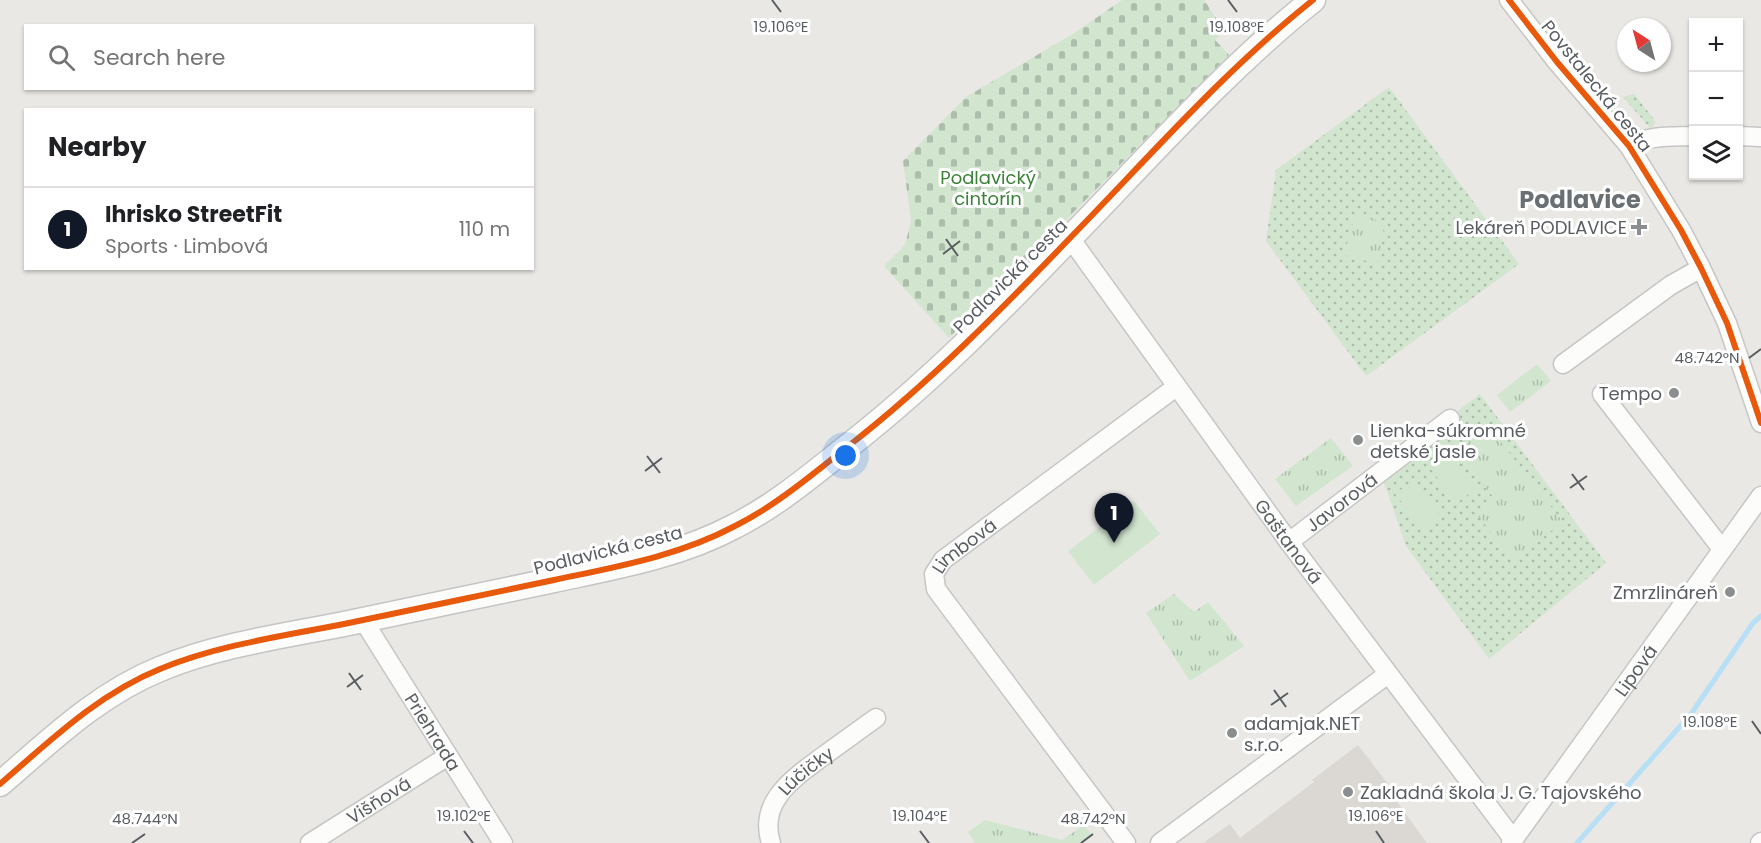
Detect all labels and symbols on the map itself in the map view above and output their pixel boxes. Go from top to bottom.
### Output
street label: Povstalecká cesta [1536,15,1658,157]
text: 19.106°E [754,16,809,37]
text: 19.108°E [1210,16,1264,37]
north arrow [1617,18,1671,72]
park label: Podlavický cintorín [940,165,1036,211]
district label: Podlavice [1519,183,1641,216]
street label: Podlavická cesta [947,213,1073,339]
place label: Lekáreň PODLAVICE [1455,215,1627,240]
marker: Lekáreň PODLAVICE [1632,220,1646,234]
text: 48.742°N [1675,347,1740,368]
place label: Tempo [1599,381,1662,406]
marker: Tempo [1667,386,1681,400]
place label: Lienka-súkromné detské jasle [1370,418,1526,464]
marker: Lienka-súkromné detské jasle [1351,433,1365,447]
your location [831,441,860,470]
street label: Javorová [1301,467,1382,537]
pin: 1 [1094,494,1134,543]
street label: Gaštanová [1249,494,1329,589]
street label: Limbová [925,512,1001,578]
street label: Podlavická cesta [531,519,685,581]
place label: Zmrzlináreň [1613,580,1718,605]
marker: Zmrzlináreň [1723,585,1737,599]
street label: Lipová [1608,639,1663,701]
street label: Priehrada [399,688,467,776]
place label: adamjak.NET s.r.o. [1244,711,1361,757]
text: 19.108°E [1683,711,1737,732]
marker: adamjak.NET s.r.o. [1225,726,1239,740]
street label: Lúčičky [772,740,838,800]
street label: Višňová [342,770,415,829]
place label: Zakladná škola J. G. Tajovského [1360,780,1642,805]
marker: Zakladná škola J. G. Tajovského [1341,785,1355,799]
text: 19.102°E [437,805,491,826]
text: 19.104°E [893,805,947,826]
text: 19.106°E [1349,805,1404,826]
text: 48.744°N [112,808,178,829]
text: 48.742°N [1061,808,1126,829]

